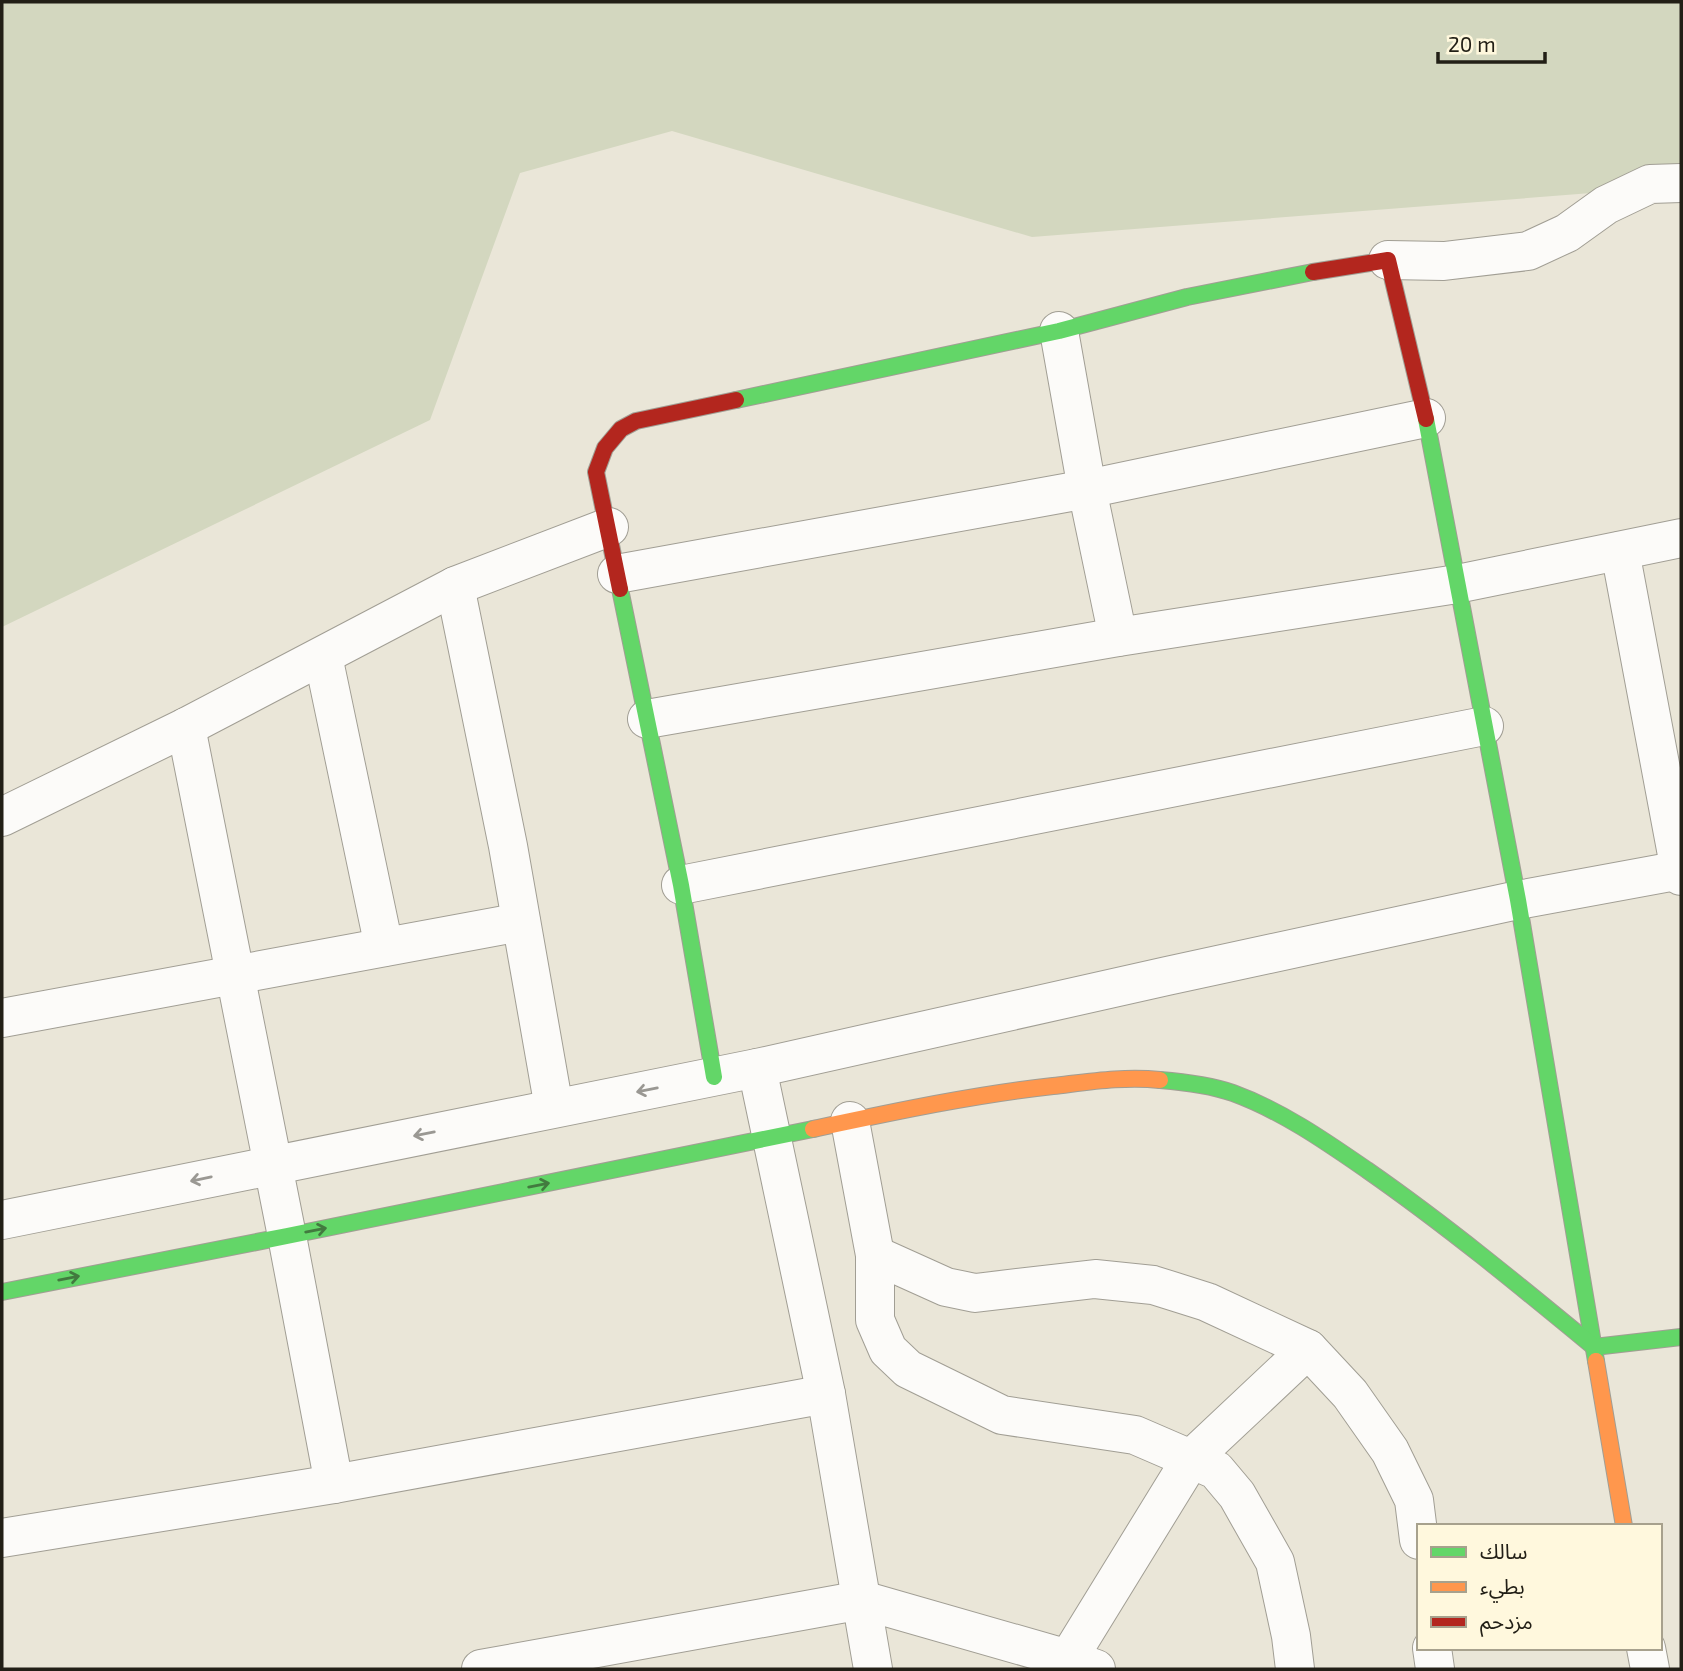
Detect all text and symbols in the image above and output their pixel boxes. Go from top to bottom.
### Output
scale bar [1438,21,1545,65]
text: 20 m [1448,31,1496,56]
one-way arrow [636,1083,659,1097]
one-way arrow [413,1128,436,1142]
one-way arrow [190,1173,213,1187]
one-way arrow [527,1177,550,1191]
one-way arrow [304,1222,327,1236]
one-way arrow [57,1271,80,1285]
legend [1417,1524,1662,1650]
text: سالك [1480,1538,1527,1563]
text: بطيء [1480,1573,1525,1603]
text: مزدحم [1480,1608,1533,1637]

